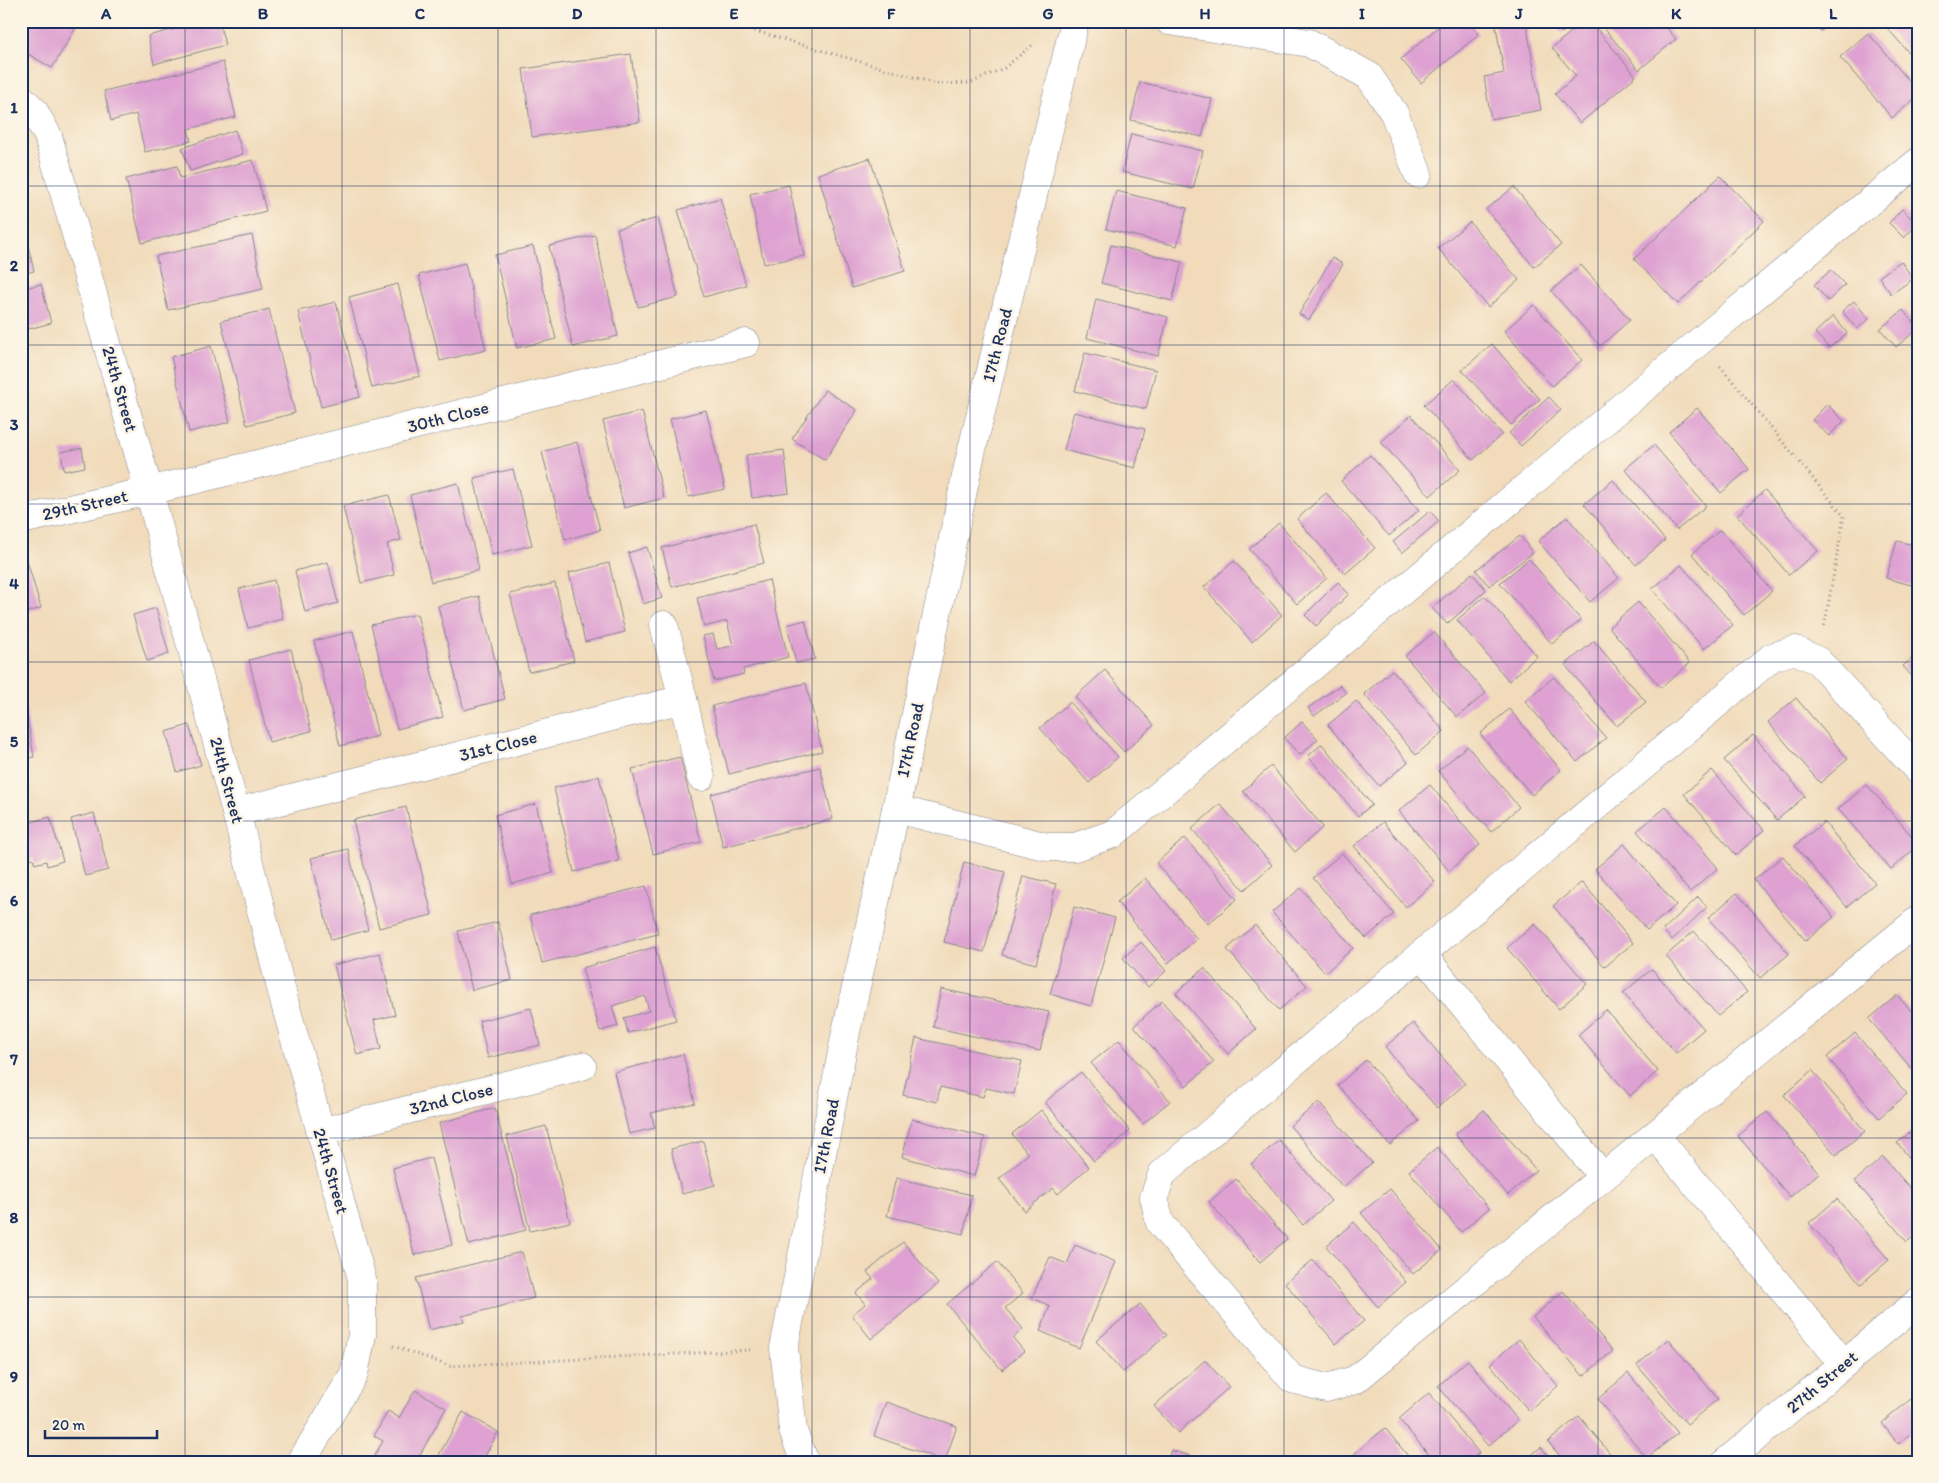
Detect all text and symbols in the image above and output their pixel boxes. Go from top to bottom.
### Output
text: A [100,4,112,23]
text: B [258,4,269,23]
text: C [415,4,426,23]
text: D [572,4,583,23]
text: E [730,4,739,23]
text: F [887,4,896,23]
text: G [1042,4,1054,23]
text: H [1199,4,1211,23]
text: I [1359,4,1365,23]
text: J [1514,4,1523,23]
text: K [1671,4,1682,23]
text: L [1829,4,1838,23]
text: 1 [10,98,18,117]
text: 2 [10,256,19,275]
street label: 17th Road [977,305,1017,385]
street label: 24th Street [97,344,143,435]
street label: 30th Close [405,396,491,438]
text: 3 [10,415,19,434]
street label: 29th Street [40,484,130,525]
text: 4 [9,574,19,593]
street label: 17th Road [891,700,929,779]
street label: 31st Close [457,726,539,766]
text: 5 [10,732,19,751]
street label: 24th Street [205,735,249,826]
text: 6 [10,891,19,910]
text: 7 [9,1050,18,1069]
street label: 32nd Close [407,1078,495,1120]
street label: 17th Road [808,1096,844,1175]
street label: 24th Street [308,1126,354,1217]
text: 8 [10,1208,19,1227]
street label: 27th Street [1782,1346,1862,1418]
text: 9 [10,1367,18,1386]
scale bar [45,1408,158,1440]
text: 20 m [52,1416,86,1434]

